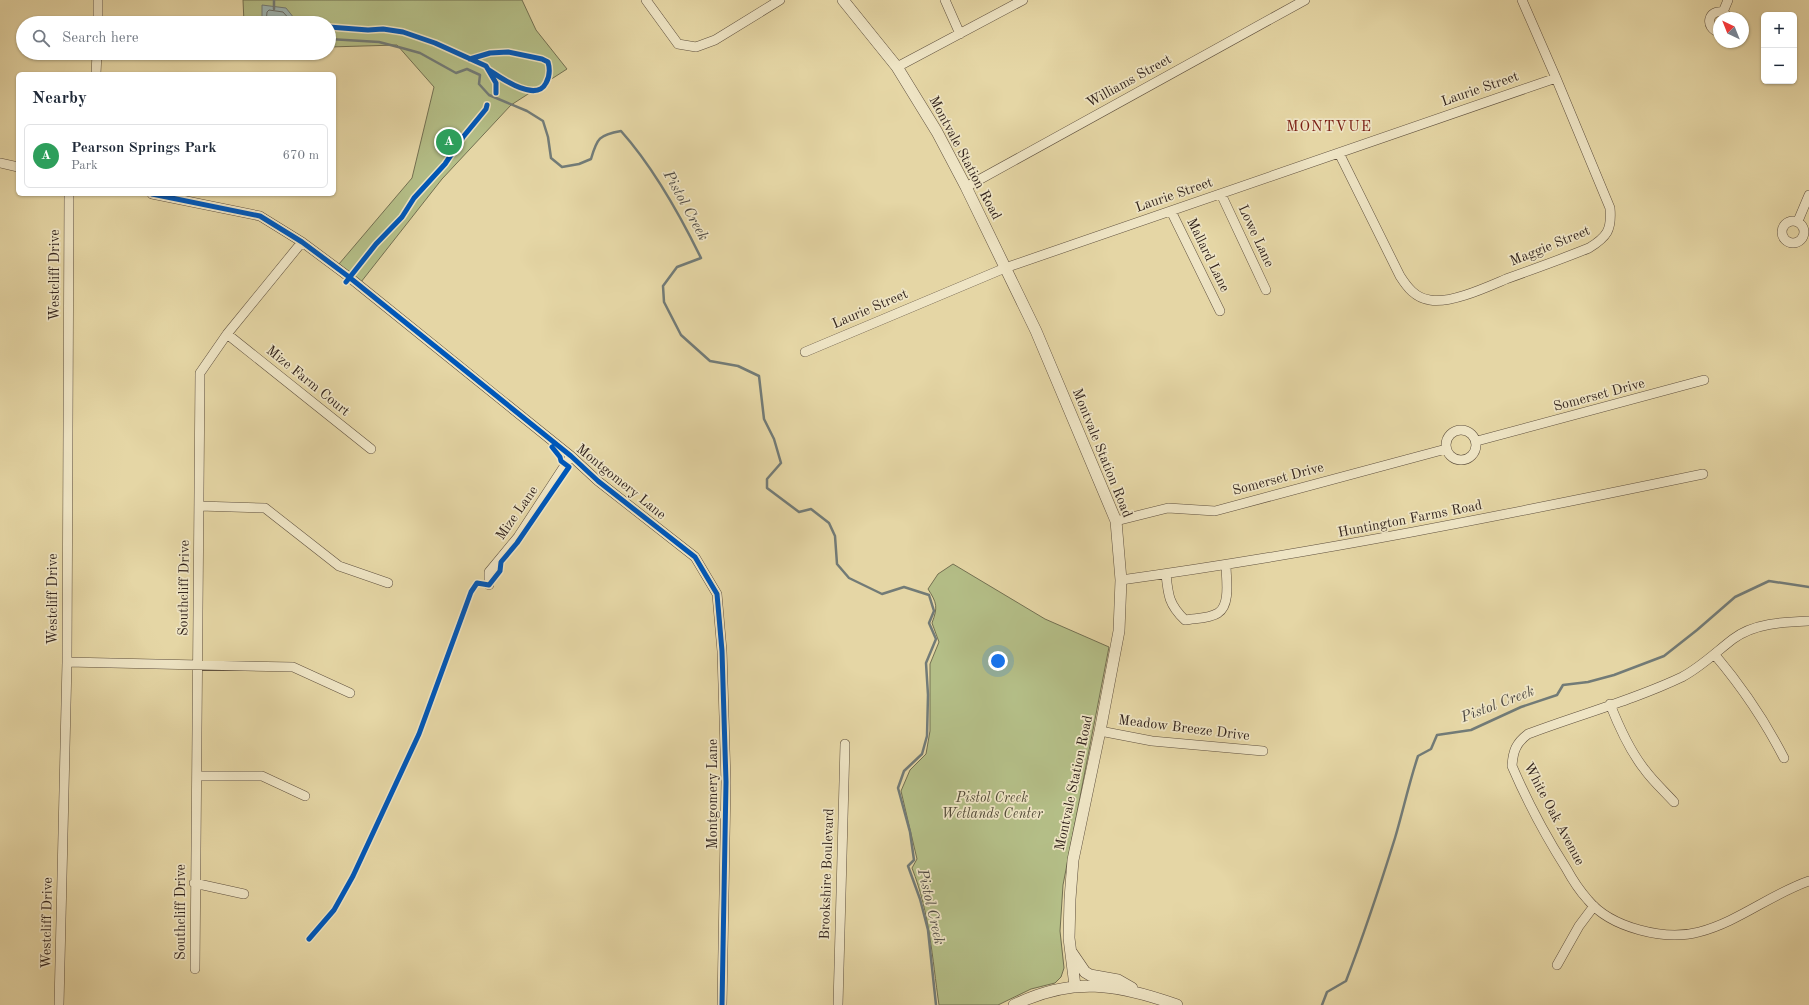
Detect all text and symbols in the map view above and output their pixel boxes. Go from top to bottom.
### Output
north arrow [1713,12,1749,48]
map controls [1761,12,1797,84]
button: + [1761,12,1797,48]
search box [16,16,336,60]
icon: search [30,27,52,49]
text: Search here [62,31,139,46]
button: − [1761,48,1797,84]
street label: Williams Street [1084,52,1174,110]
street label: Laurie Street [1440,69,1521,109]
text: Nearby [32,90,87,107]
street label: Montvale Station Road [926,94,1004,222]
district label: MONTVUE [1286,120,1372,135]
pin: A [436,127,462,157]
text: Pearson Springs Park [71,141,217,156]
text: A [41,149,51,162]
text: 670 m [282,149,319,162]
text: Park [71,159,98,172]
water label: Pistol Creek [659,168,710,244]
street label: Laurie Street [1134,175,1215,215]
street label: Lowe Lane [1236,203,1276,269]
street label: Mallard Lane [1184,216,1232,294]
street label: Maggie Street [1508,224,1592,268]
street label: Westcliff Drive [48,229,62,321]
street label: Laurie Street [830,287,910,331]
street label: Mize Farm Court [264,343,352,419]
street label: Somerset Drive [1552,376,1646,414]
street label: Montvale Station Road [1070,386,1134,520]
street label: Montgomery Lane [574,442,668,522]
street label: Somerset Drive [1231,460,1325,498]
street label: Mize Lane [493,483,541,543]
street label: Huntington Farms Road [1337,498,1483,540]
street label: Southcliff Drive [176,540,192,636]
street label: Westcliff Drive [46,553,60,645]
your location [988,651,1008,671]
water label: Pistol Creek [1458,684,1537,726]
street label: Meadow Breeze Drive [1117,713,1251,743]
street label: Montvale Station Road [1053,714,1095,852]
street label: Montgomery Lane [706,739,720,849]
street label: White Oak Avenue [1521,760,1587,868]
park label: Pistol Creek Wetlands Center [941,791,1044,821]
street label: Brookshire Boulevard [818,808,836,940]
street label: Southcliff Drive [174,864,188,960]
water label: Pistol Creek [914,867,946,946]
street label: Westcliff Drive [39,877,55,969]

